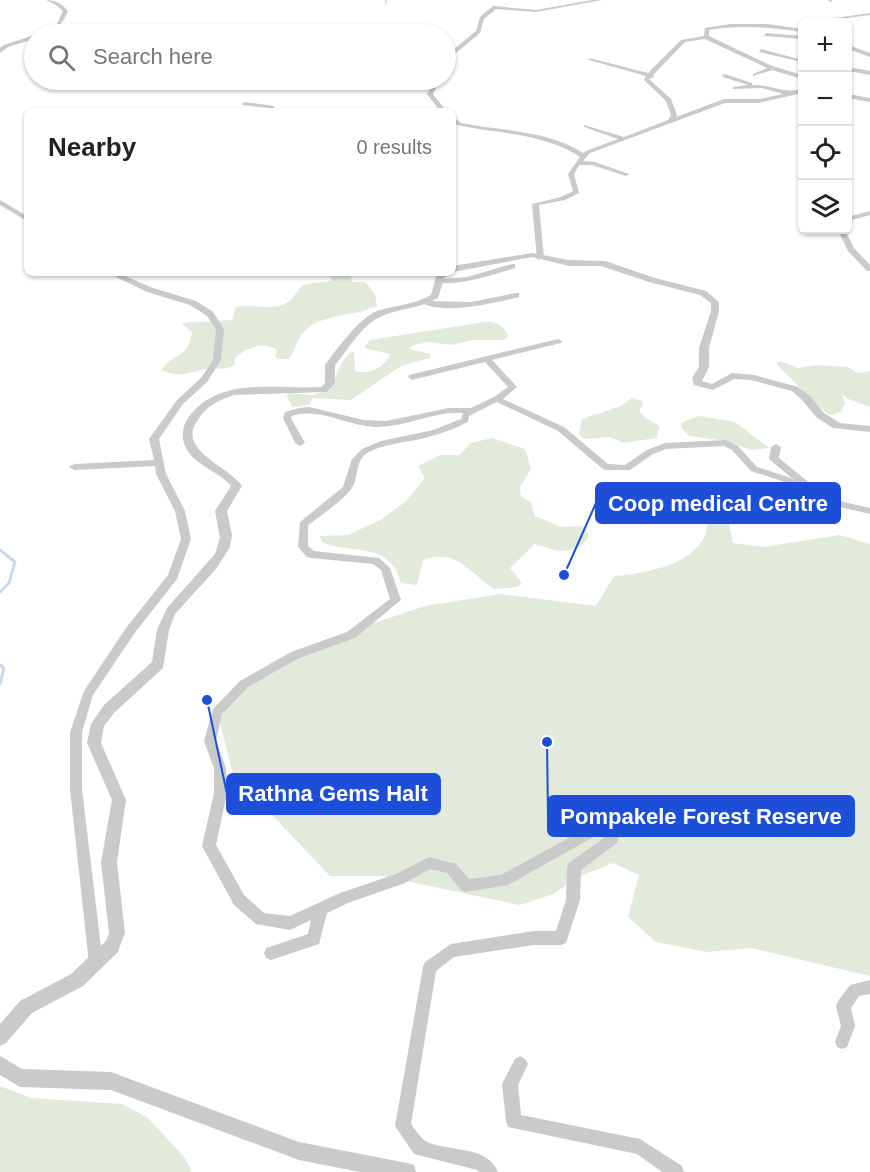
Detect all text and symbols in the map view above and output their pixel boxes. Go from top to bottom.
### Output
map controls [798,18,852,234]
button: + [798,18,852,72]
search box [24,24,456,90]
icon: search [45,41,78,74]
text: Search here [93,44,213,69]
button: − [798,72,852,126]
button: locate [798,126,852,180]
text: Nearby [48,132,136,162]
text: 0 results [356,136,432,158]
button: layers [798,180,852,234]
callout: Coop medical Centre [596,483,840,523]
text: Coop medical Centre [608,491,828,516]
callout: Rathna Gems Halt [227,774,440,814]
text: Rathna Gems Halt [238,781,428,806]
callout: Pompakele Forest Reserve [548,796,854,836]
text: Pompakele Forest Reserve [560,804,842,829]

